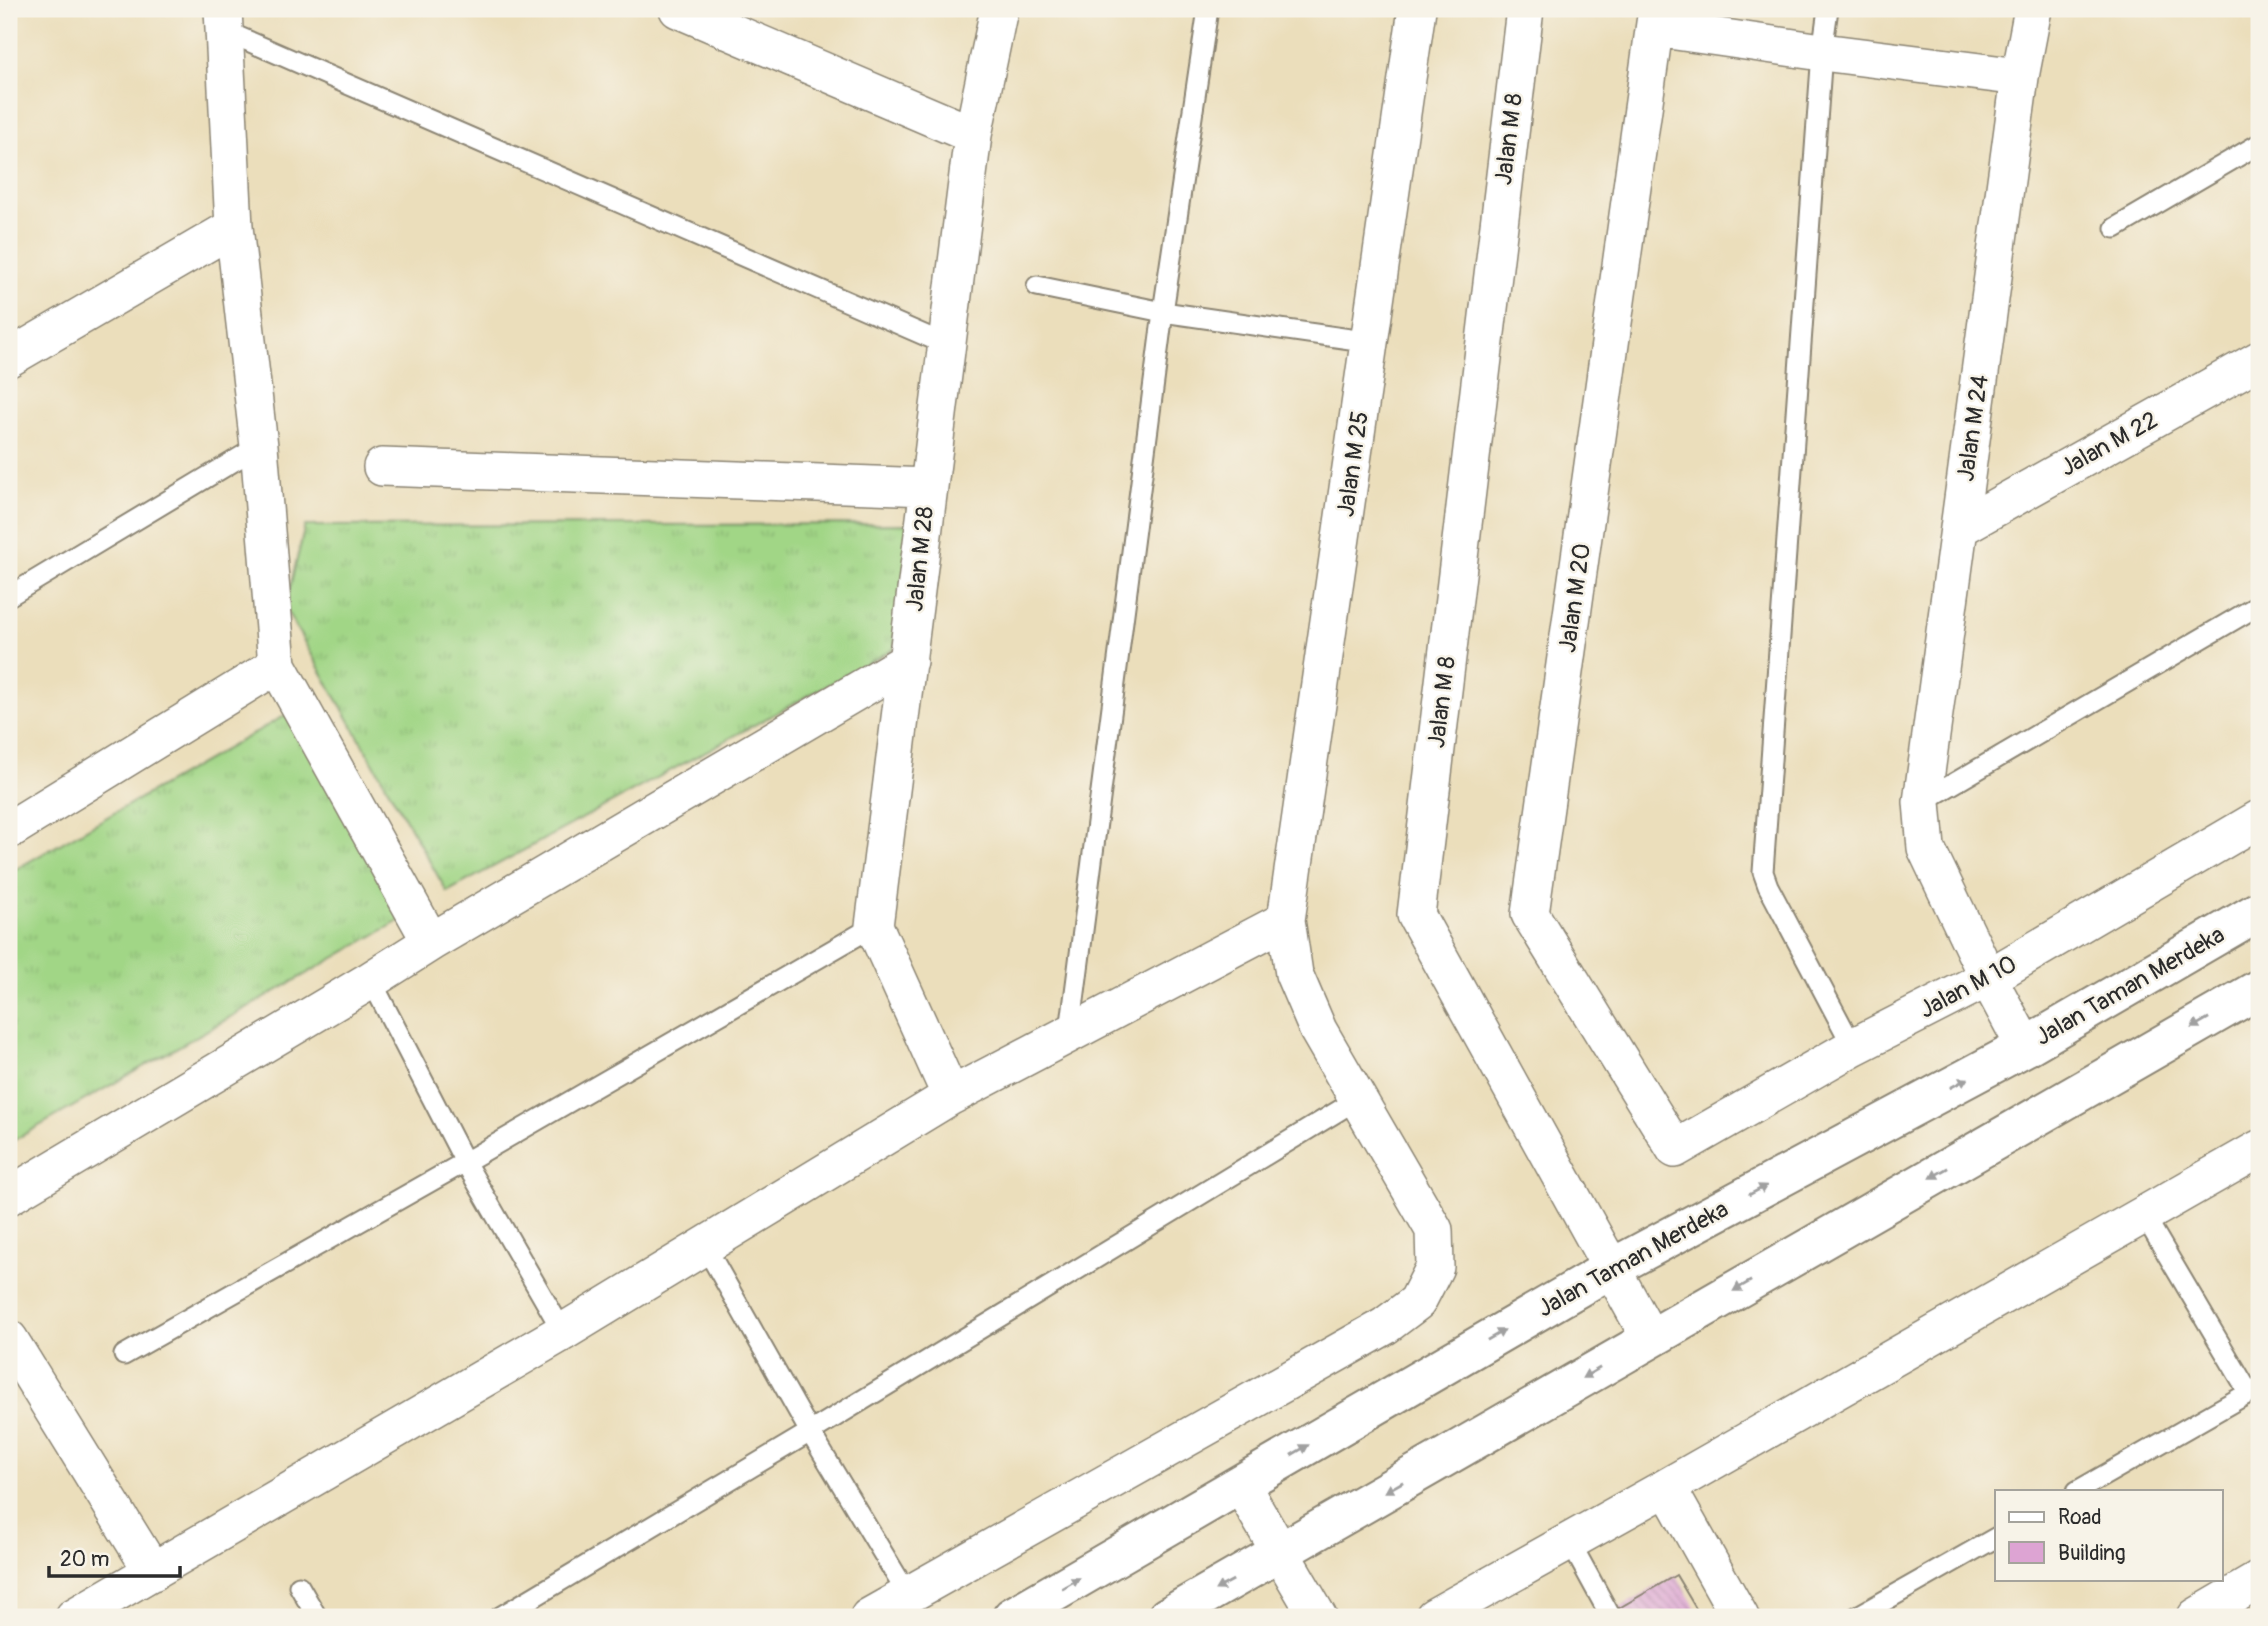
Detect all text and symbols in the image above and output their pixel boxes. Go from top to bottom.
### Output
street label: Jalan M 8 [1489,91,1529,187]
street label: Jalan M 24 [1951,373,1995,483]
street label: Jalan M 22 [2055,405,2163,483]
street label: Jalan M 25 [1331,409,1375,519]
street label: Jalan M 28 [900,505,940,613]
street label: Jalan M 20 [1553,542,1597,654]
street label: Jalan M 8 [1422,654,1462,750]
street label: Jalan Taman Merdeka [2030,920,2230,1052]
street label: Jalan M 10 [1914,949,2022,1025]
one-way arrow [2191,1017,2210,1029]
one-way arrow [1949,1077,1969,1088]
one-way arrow [1930,1167,1949,1179]
one-way arrow [1748,1184,1768,1196]
street label: Jalan Taman Merdeka [1533,1195,1733,1323]
one-way arrow [1732,1280,1751,1292]
one-way arrow [1487,1329,1506,1342]
one-way arrow [1581,1366,1601,1378]
one-way arrow [1290,1444,1310,1456]
one-way arrow [1385,1481,1404,1493]
legend [1995,1490,2222,1580]
text: Road [2058,1504,2102,1531]
scale bar [49,1535,180,1579]
text: Building [2058,1540,2125,1567]
text: 20 m [60,1546,109,1573]
one-way arrow [1062,1577,1081,1589]
one-way arrow [1214,1579,1233,1591]

